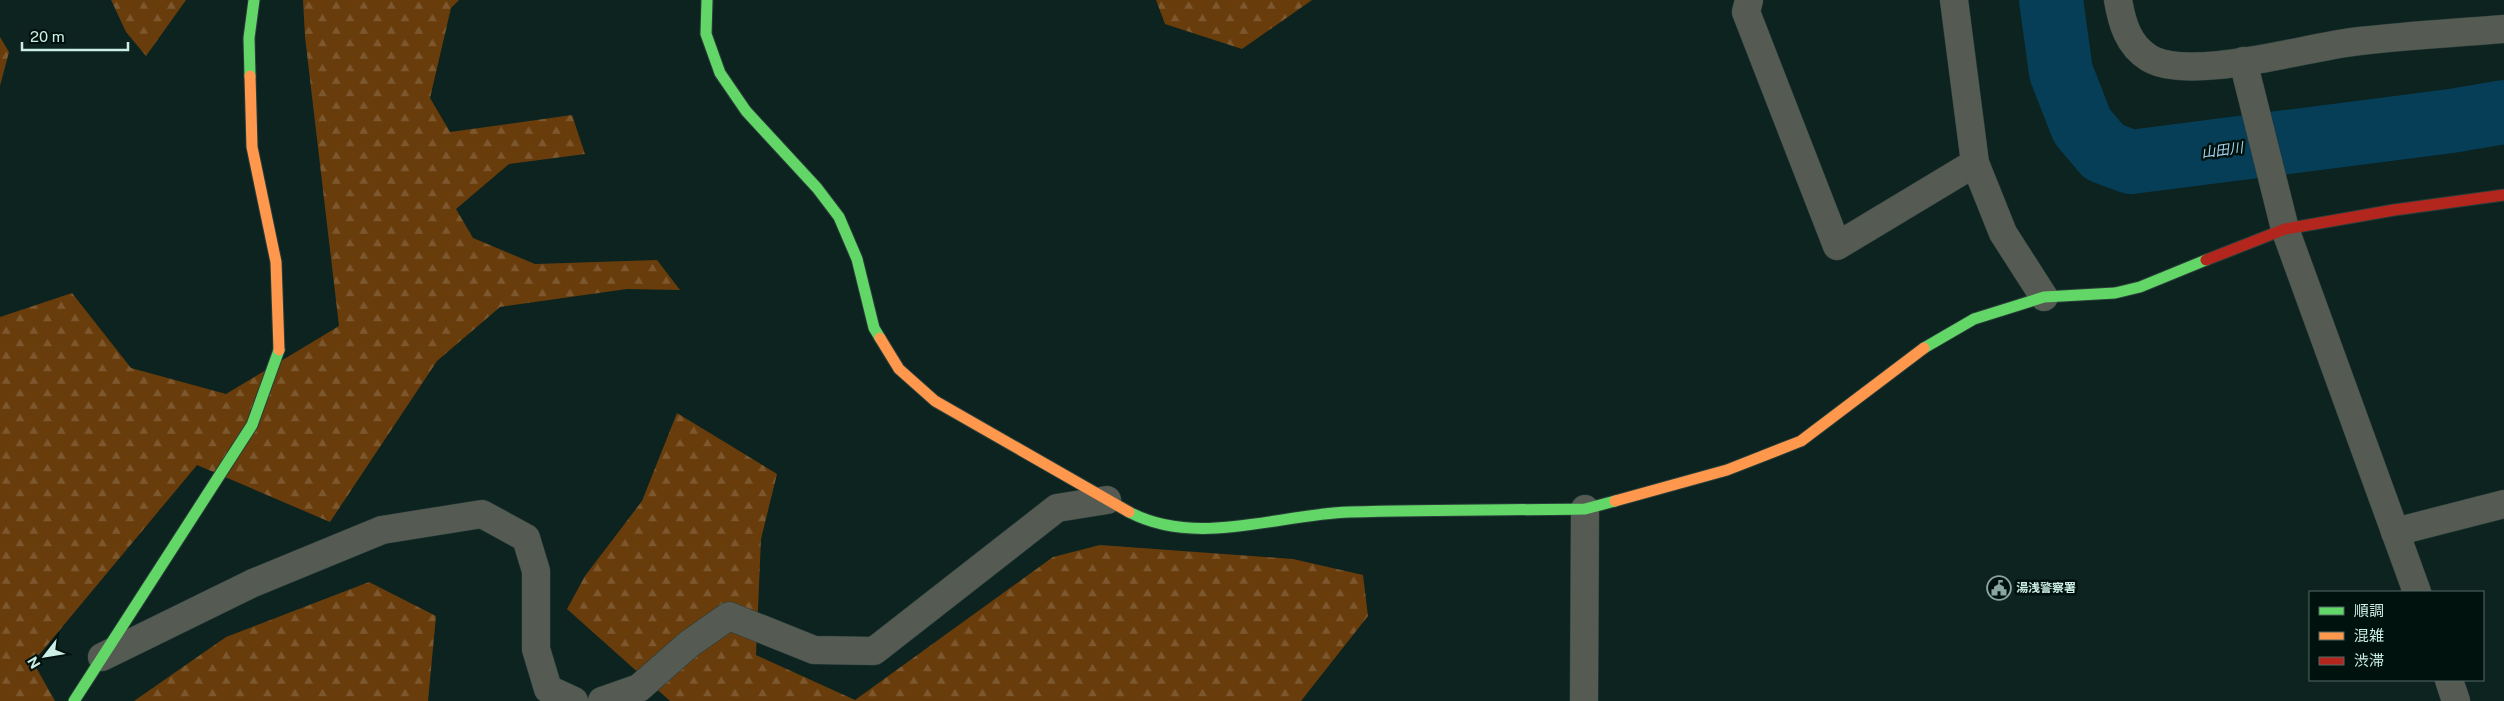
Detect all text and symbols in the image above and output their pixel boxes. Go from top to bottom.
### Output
scale bar [22,20,129,52]
text: 20 m [30,28,65,45]
water label: 山田川 [2200,139,2246,161]
public building icon: 湯浅警察署 [1986,575,2012,601]
place label: 湯浅警察署 [2016,581,2076,595]
legend [2309,591,2484,681]
text: 順調 [2354,602,2384,619]
text: 混雑 [2354,627,2384,644]
north arrow [20,631,70,681]
text: 渋滞 [2354,652,2384,669]
text: N [24,654,44,672]

